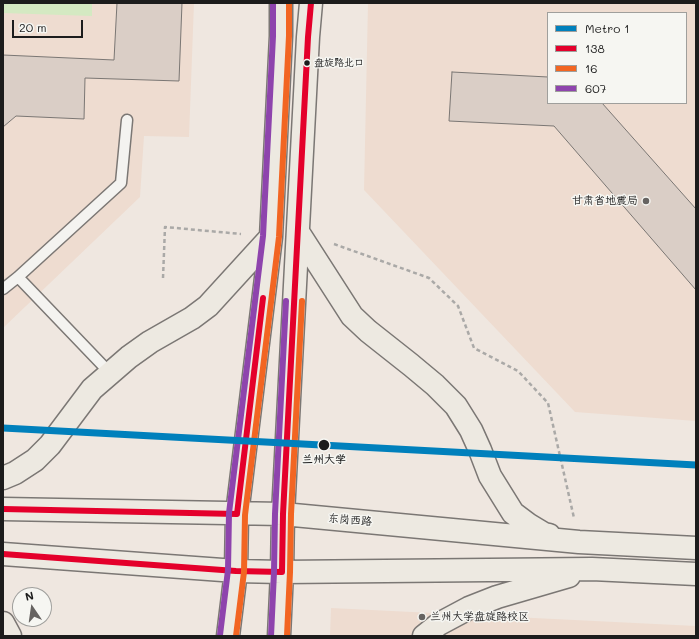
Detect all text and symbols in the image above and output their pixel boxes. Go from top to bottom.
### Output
scale bar [14,12,85,38]
legend [547,12,687,104]
text: 20 m [19,19,47,35]
text: Metro 1 [585,20,630,36]
text: 138 [585,40,605,56]
place label: 盘旋路北口 [314,57,364,69]
marker: 盘旋路北口 [302,58,312,68]
text: 16 [585,60,598,76]
text: 607 [585,80,606,96]
place label: 甘肃省地震局 [572,194,638,208]
marker: 甘肃省地震局 [641,196,651,206]
marker: 兰州大学 [317,438,331,452]
place label: 兰州大学 [302,453,346,467]
street label: 东岗西路 [328,512,372,528]
north arrow [12,587,52,627]
text: N [24,588,35,604]
place label: 兰州大学盘旋路校区 [430,610,529,624]
marker: 兰州大学盘旋路校区 [417,612,427,622]

